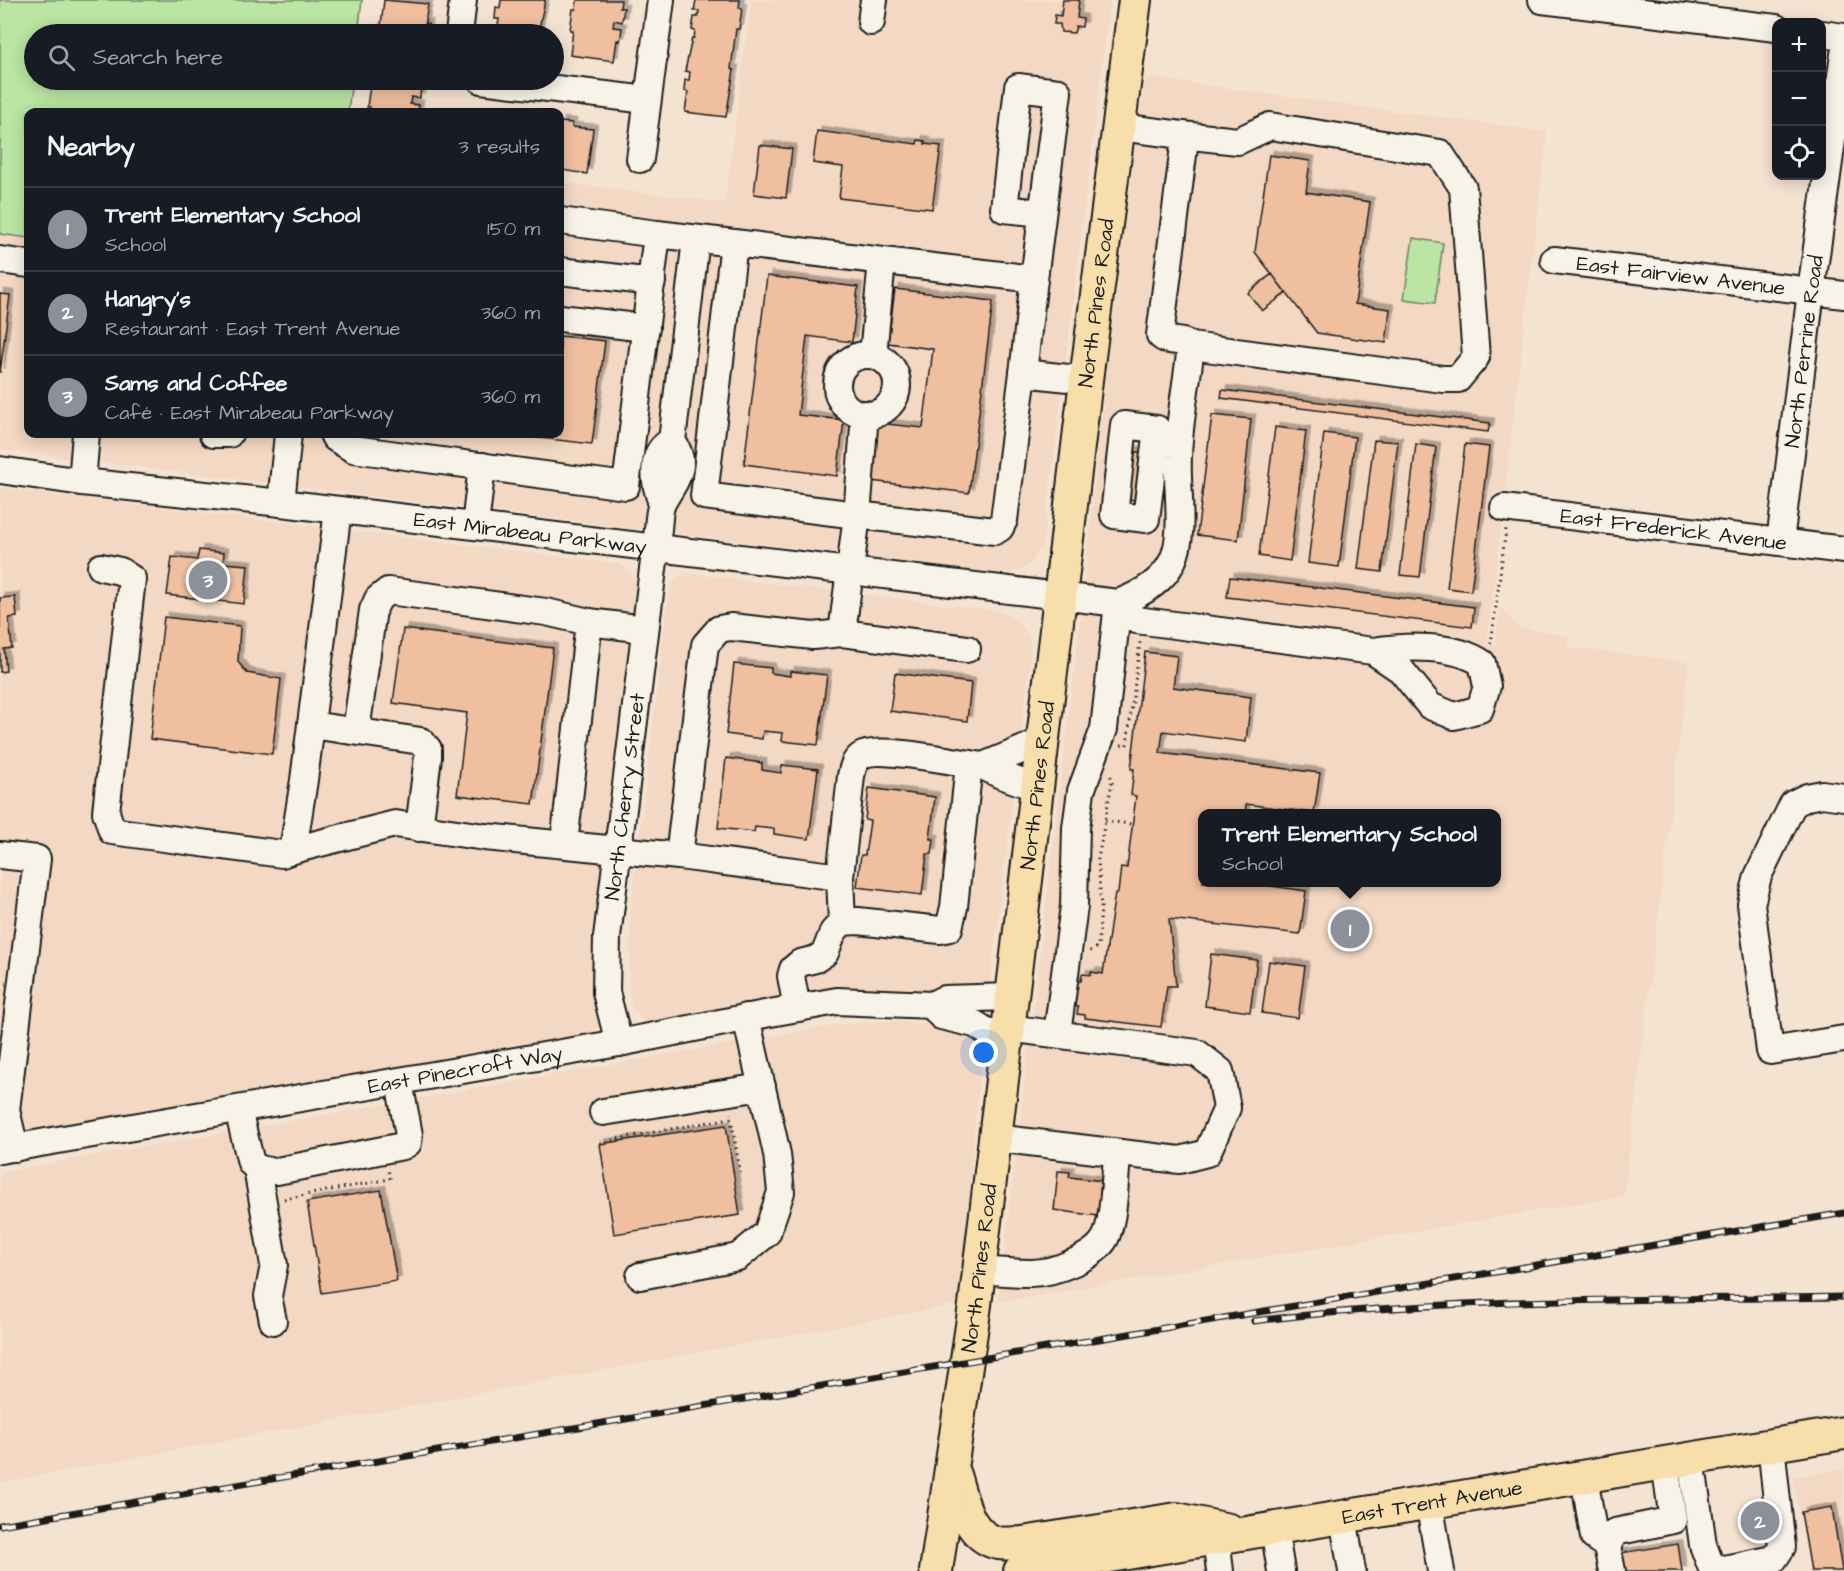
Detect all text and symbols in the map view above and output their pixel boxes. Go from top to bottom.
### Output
map controls [1772,18,1826,180]
button: + [1772,18,1826,72]
search box [24,24,564,90]
icon: search [45,41,78,74]
text: Search here [93,42,223,73]
button: − [1772,72,1826,126]
button: locate [1772,126,1826,180]
text: Nearby [48,129,135,165]
text: 3 results [458,133,540,161]
text: Trent Elementary School [105,200,360,231]
text: 1 [66,215,69,243]
text: 150 m [487,215,540,243]
street label: North Pines Road [1071,217,1121,389]
text: School [105,231,166,259]
street label: East Fairview Avenue [1575,248,1787,302]
street label: North Perrine Road [1777,253,1830,449]
text: Hangry's [105,284,191,315]
text: 2 [62,299,73,327]
text: 360 m [481,299,540,327]
text: Restaurant · East Trent Avenue [105,315,400,343]
text: Sams and Coffee [105,368,287,399]
text: 3 [62,383,73,411]
text: 360 m [481,383,540,411]
text: Café · East Mirabeau Parkway [105,399,394,427]
street label: East Frederick Avenue [1559,501,1789,557]
street label: East Mirabeau Parkway [412,504,649,563]
pin: 3 [188,558,228,602]
street label: North Cherry Street [597,691,652,902]
street label: North Pines Road [1013,699,1062,871]
popup [1198,809,1501,887]
text: Trent Elementary School [1222,819,1477,850]
text: School [1222,850,1283,878]
pin: 1 [1330,906,1370,952]
street label: East Pinecroft Way [366,1038,565,1101]
your location [969,1038,998,1067]
street label: North Pines Road [954,1182,1004,1354]
street label: East Trent Avenue [1340,1473,1525,1531]
pin: 2 [1740,1498,1780,1544]

